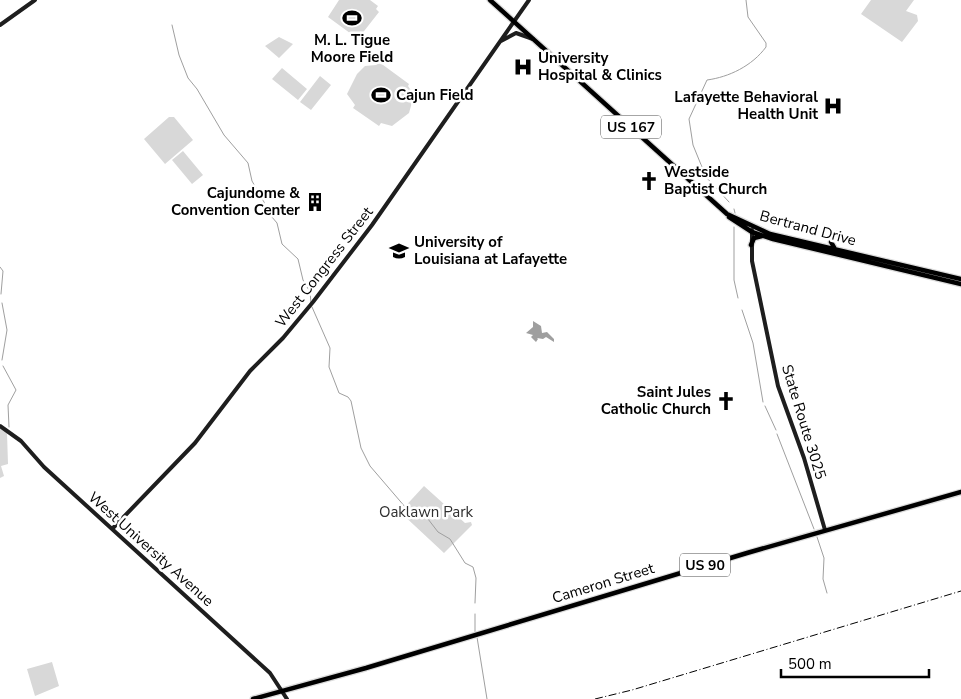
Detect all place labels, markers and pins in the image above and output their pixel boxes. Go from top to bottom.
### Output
sports icon: M. L. Tigue Moore Field [341,7,363,29]
place label: M. L. Tigue Moore Field [311,30,393,67]
place label: University Hospital & Clinics [538,48,662,85]
hospital icon: University Hospital & Clinics [512,56,534,78]
sports icon: Cajun Field [370,84,392,106]
place label: Cajun Field [396,85,474,105]
place label: Lafayette Behavioral Health Unit [674,87,818,124]
hospital icon: Lafayette Behavioral Health Unit [822,95,844,117]
place label: Westside Baptist Church [664,162,767,199]
church icon: Westside Baptist Church [638,170,660,192]
place label: Cajundome & Convention Center [171,183,301,220]
building icon: Cajundome & Convention Center [304,191,326,213]
place label: University of Louisiana at Lafayette [414,232,567,269]
school or university icon: University of Louisiana at Lafayette [388,240,410,262]
place label: Saint Jules Catholic Church [601,382,711,419]
church icon: Saint Jules Catholic Church [715,390,737,412]

